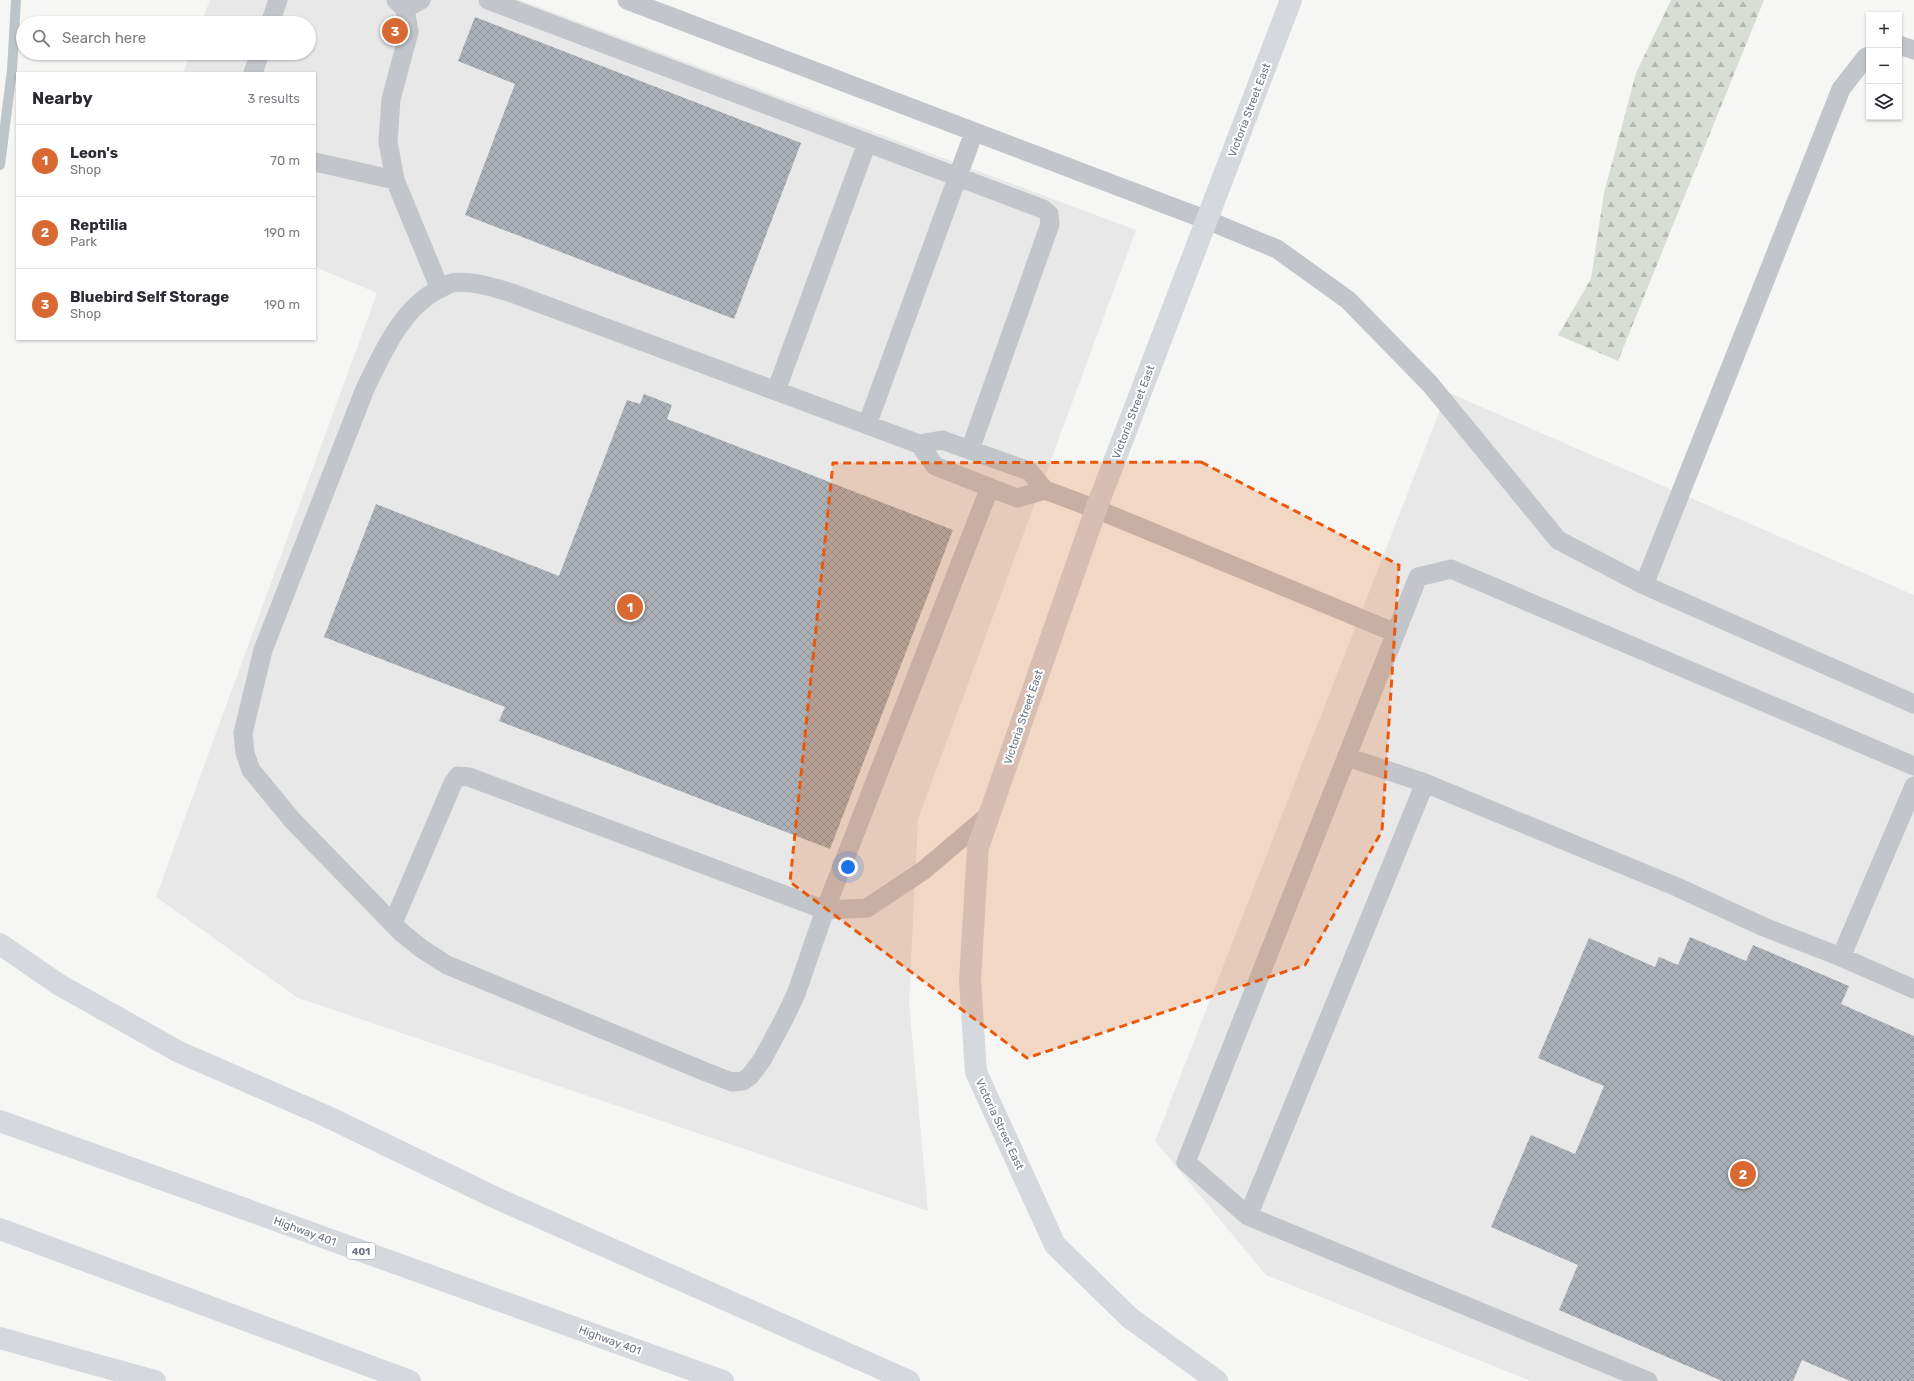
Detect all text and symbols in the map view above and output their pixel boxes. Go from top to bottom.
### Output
map controls [1866,12,1902,120]
button: + [1866,12,1902,48]
search box [16,16,316,60]
pin: 3 [382,16,408,46]
icon: search [30,27,52,49]
text: Search here [62,29,146,47]
button: − [1866,48,1902,84]
street label: Victoria Street East [1226,61,1274,159]
button: layers [1866,84,1902,120]
text: Nearby [32,88,93,108]
text: 3 results [248,91,300,106]
text: Leon's [70,144,118,162]
text: 1 [42,153,48,168]
text: 70 m [270,153,300,168]
text: Shop [70,162,101,177]
text: Reptilia [70,216,127,234]
text: 2 [41,225,49,240]
text: 190 m [264,225,300,240]
text: Park [70,234,97,249]
text: Bluebird Self Storage [70,288,229,306]
text: 3 [41,297,49,312]
text: 190 m [264,297,300,312]
text: Shop [70,306,101,321]
street label: Victoria Street East [1110,363,1158,461]
pin: 1 [617,592,643,622]
street label: Victoria Street East [1001,667,1046,766]
your location [838,857,858,877]
street label: Victoria Street East [973,1076,1027,1173]
pin: 2 [1730,1159,1756,1189]
street label: Highway 401 [272,1214,338,1249]
road number: 401 [347,1243,375,1259]
street label: Highway 401 [577,1323,643,1358]

